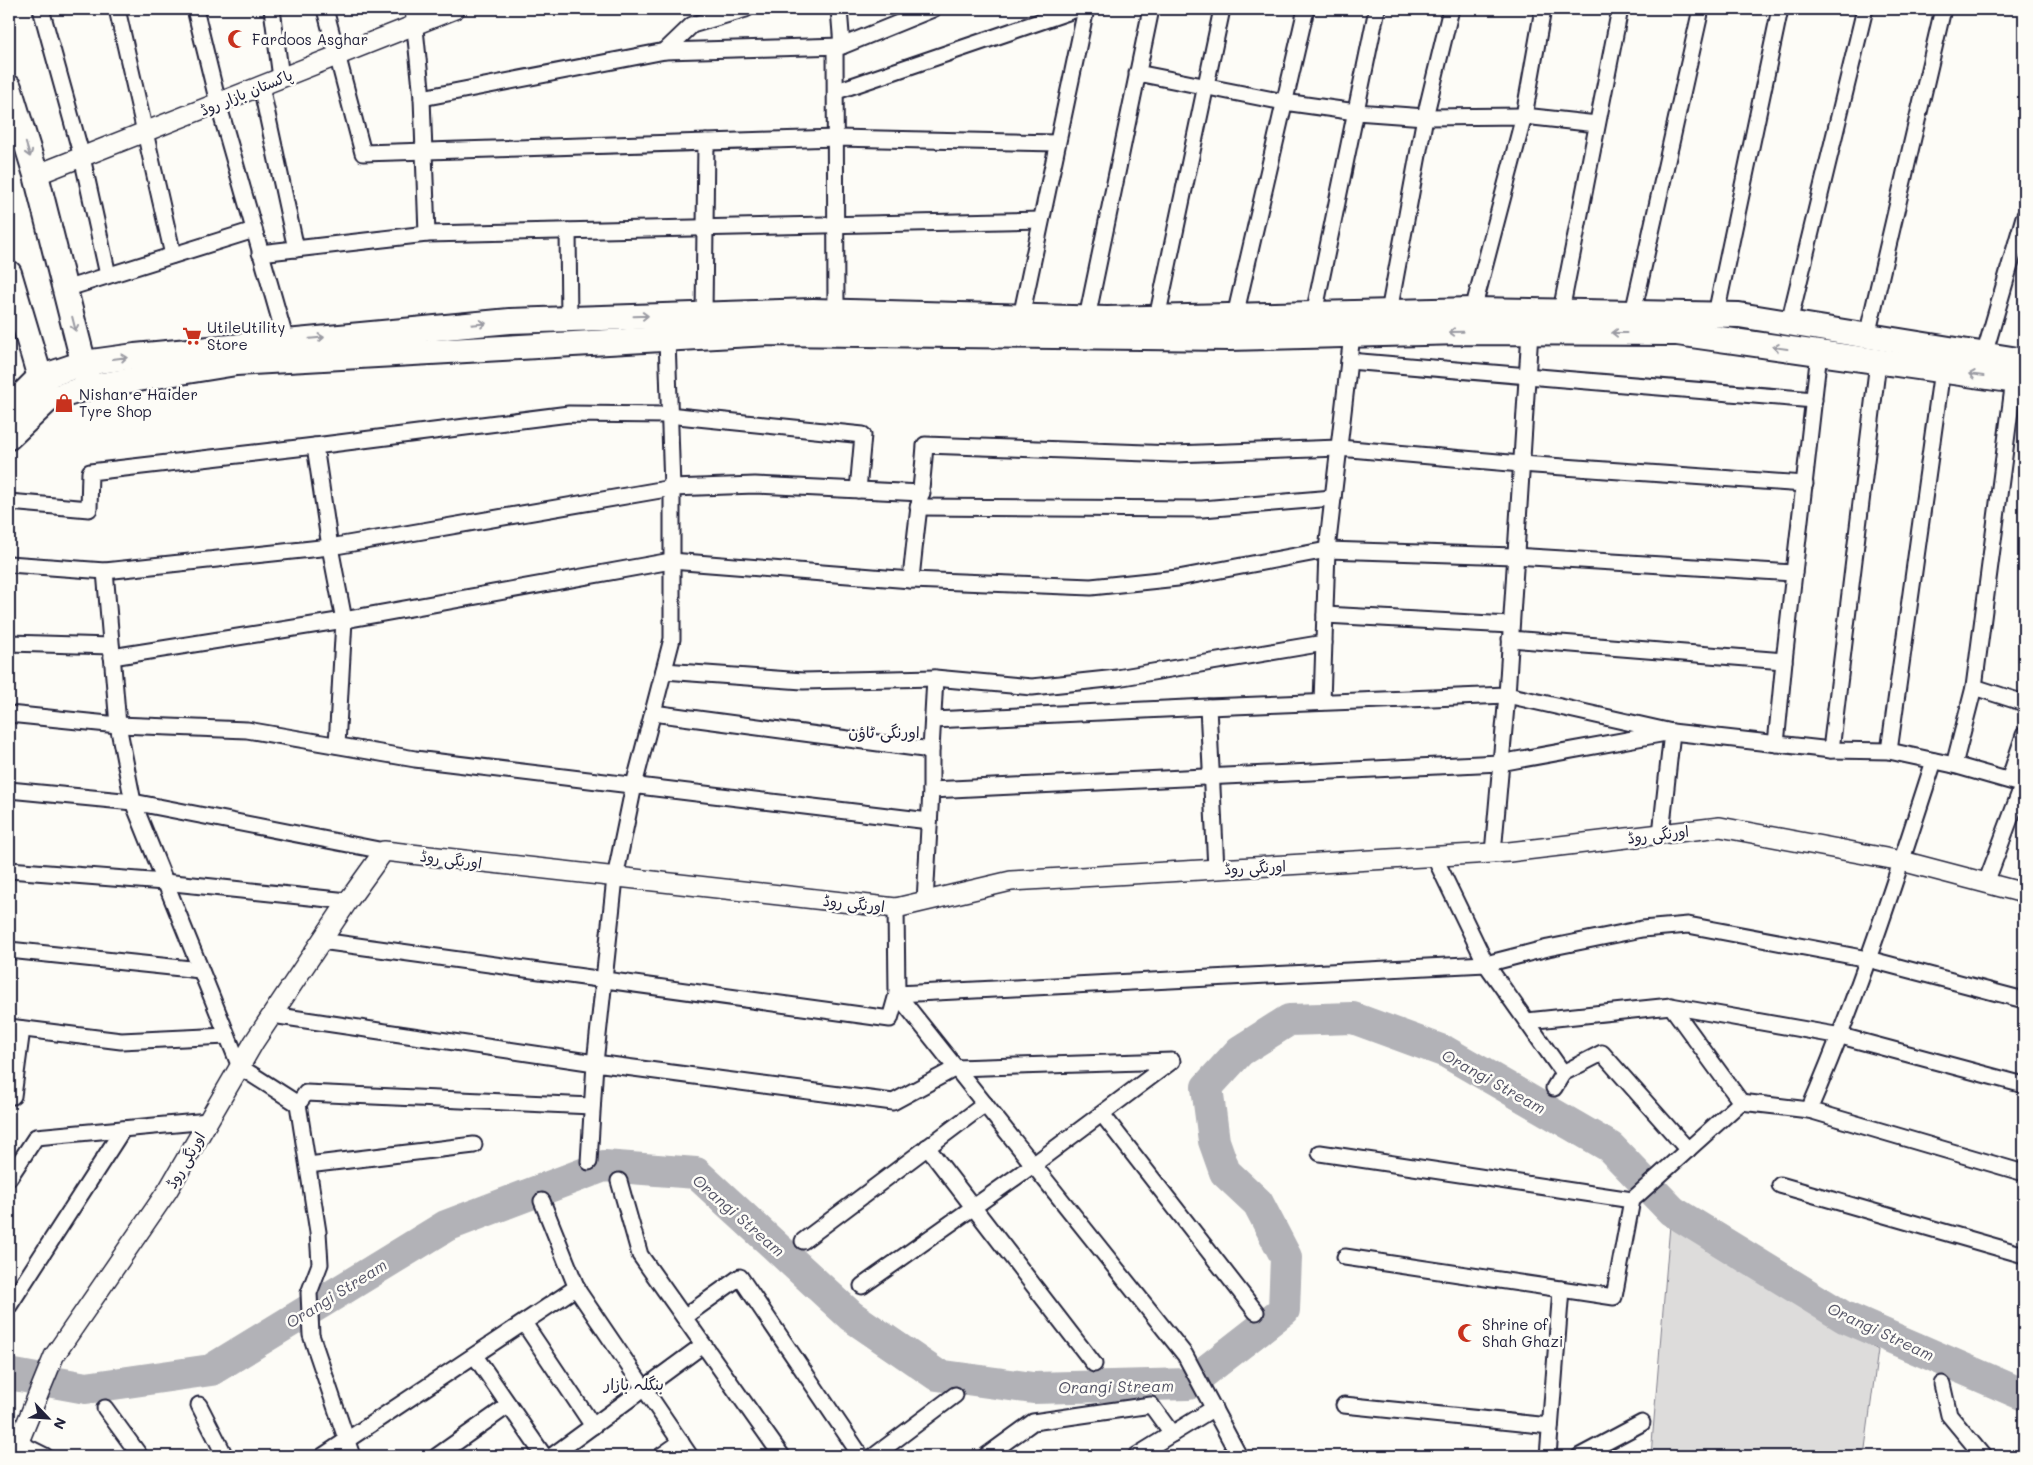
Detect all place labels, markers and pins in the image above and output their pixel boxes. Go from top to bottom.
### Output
mosque icon: Fardoos Asghar [226,28,248,50]
place label: Fardoos Asghar [252,29,368,49]
place label: UtileUtility Store [207,317,285,354]
supermarket icon: UtileUtility Store [181,325,203,347]
place label: Nishan e Haider Tyre Shop [79,384,198,421]
shop icon: Nishan e Haider Tyre Shop [53,392,75,414]
place label: Shrine of Shah Ghazi [1482,1314,1563,1351]
mosque icon: Shrine of Shah Ghazi [1456,1322,1478,1344]

